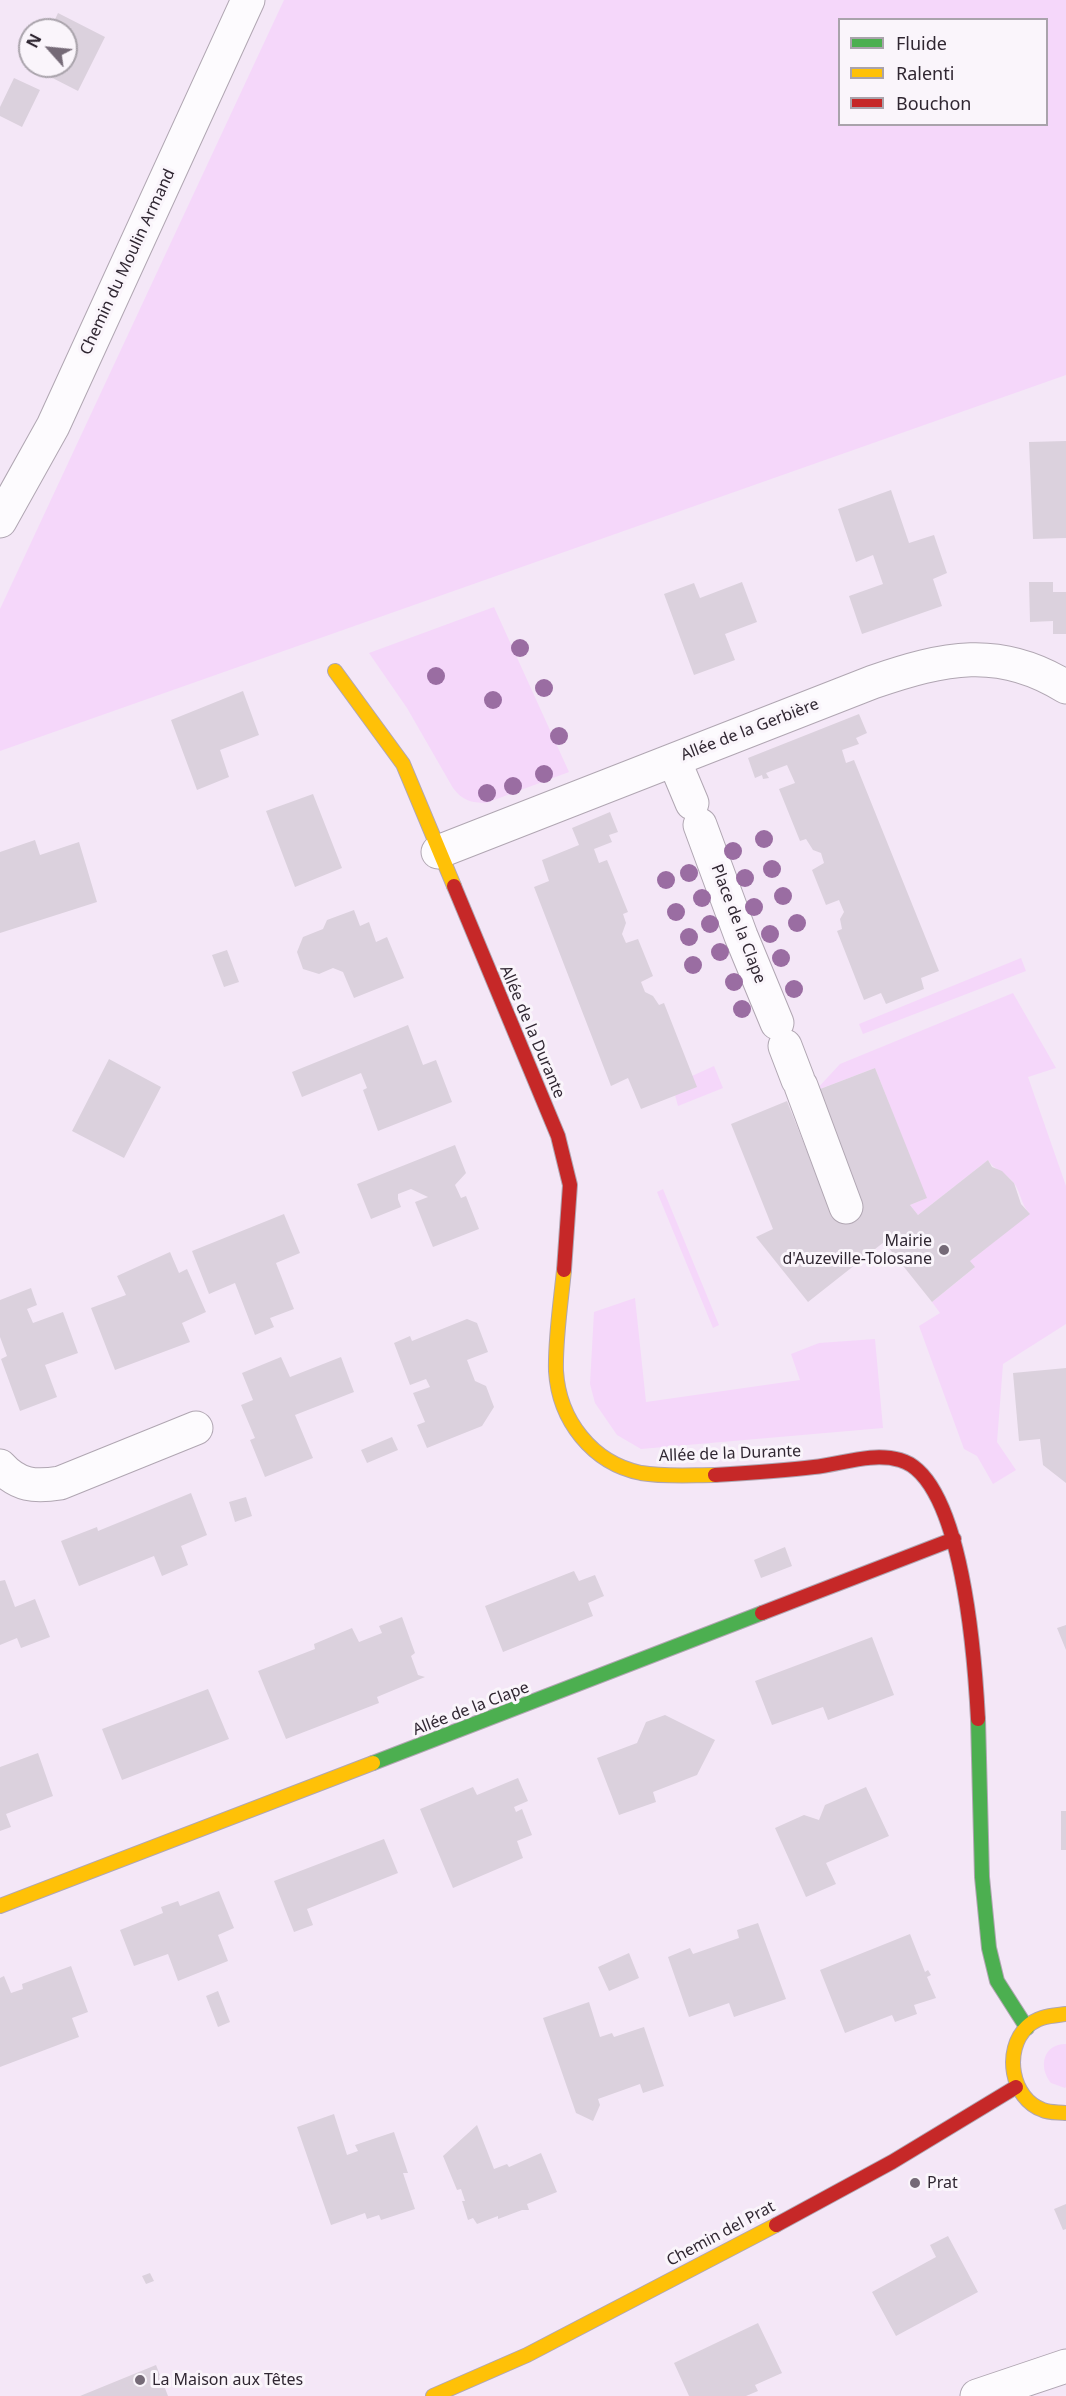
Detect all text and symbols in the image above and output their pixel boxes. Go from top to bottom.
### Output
north arrow [18,18,78,78]
legend [838,18,1048,126]
text: N [21,30,46,52]
text: Fluide [896,31,947,55]
text: Ralenti [896,61,954,85]
text: Bouchon [896,91,972,115]
street label: Chemin du Moulin Armand [76,166,180,358]
street label: Allée de la Gerbière [678,695,822,765]
street label: Place de la Clape [706,862,770,986]
street label: Allée de la Durante [495,963,569,1101]
place label: Mairie d'Auzeville-Tolosane [782,1231,932,1269]
marker: Mairie d'Auzeville-Tolosane [937,1243,951,1257]
street label: Allée de la Durante [658,1442,802,1466]
street label: Allée de la Clape [410,1678,532,1740]
place label: Prat [927,2173,958,2193]
marker: Prat [908,2176,922,2190]
street label: Chemin del Prat [664,2197,778,2271]
place label: La Maison aux Têtes [152,2370,303,2390]
marker: La Maison aux Têtes [133,2373,147,2387]

